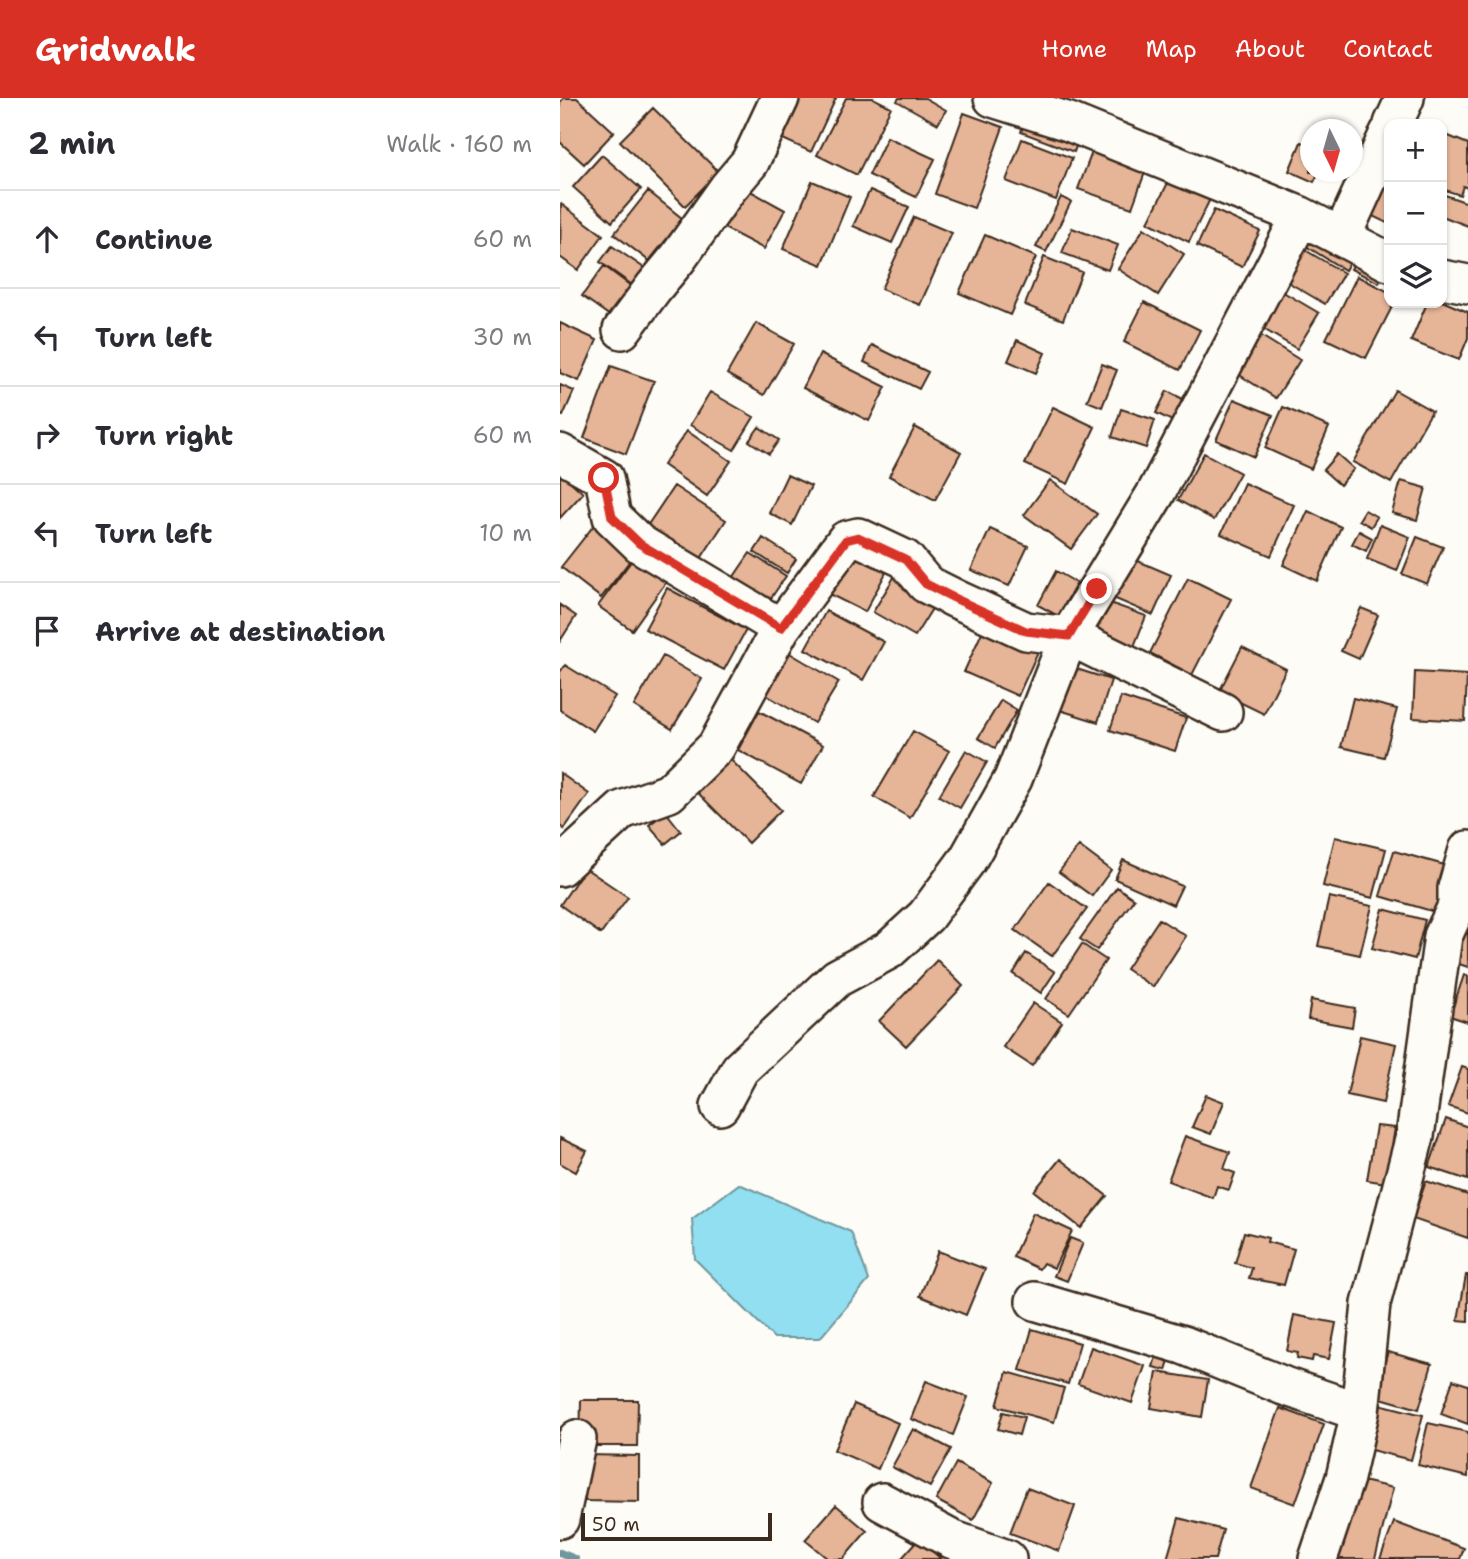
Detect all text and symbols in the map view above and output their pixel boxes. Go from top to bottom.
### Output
text: Gridwalk [35,27,196,72]
text: Home [1041,33,1107,65]
text: Map [1145,33,1197,65]
text: About [1235,33,1305,65]
text: Contact [1343,33,1433,65]
north arrow [1300,119,1363,182]
map controls [1384,119,1447,308]
button: + [1384,119,1447,182]
text: 2 min [28,123,115,164]
text: Walk · 160 m [386,129,532,159]
button: − [1384,182,1447,245]
icon: ahead [28,220,66,258]
text: Continue [95,222,213,257]
text: 60 m [473,224,532,254]
button: layers [1384,245,1447,308]
icon: left [28,318,66,356]
text: Turn left [95,320,212,355]
text: 30 m [473,322,532,352]
icon: right [28,416,66,454]
text: Turn right [95,418,233,453]
text: 60 m [473,420,532,450]
route start [588,462,619,493]
icon: left [28,514,66,552]
text: Turn left [95,516,212,551]
text: 10 m [479,518,532,548]
route end [1081,573,1112,604]
icon: arrive [28,612,66,650]
text: Arrive at destination [95,614,385,649]
scale bar [581,1510,772,1542]
text: 50 m [592,1512,640,1537]

